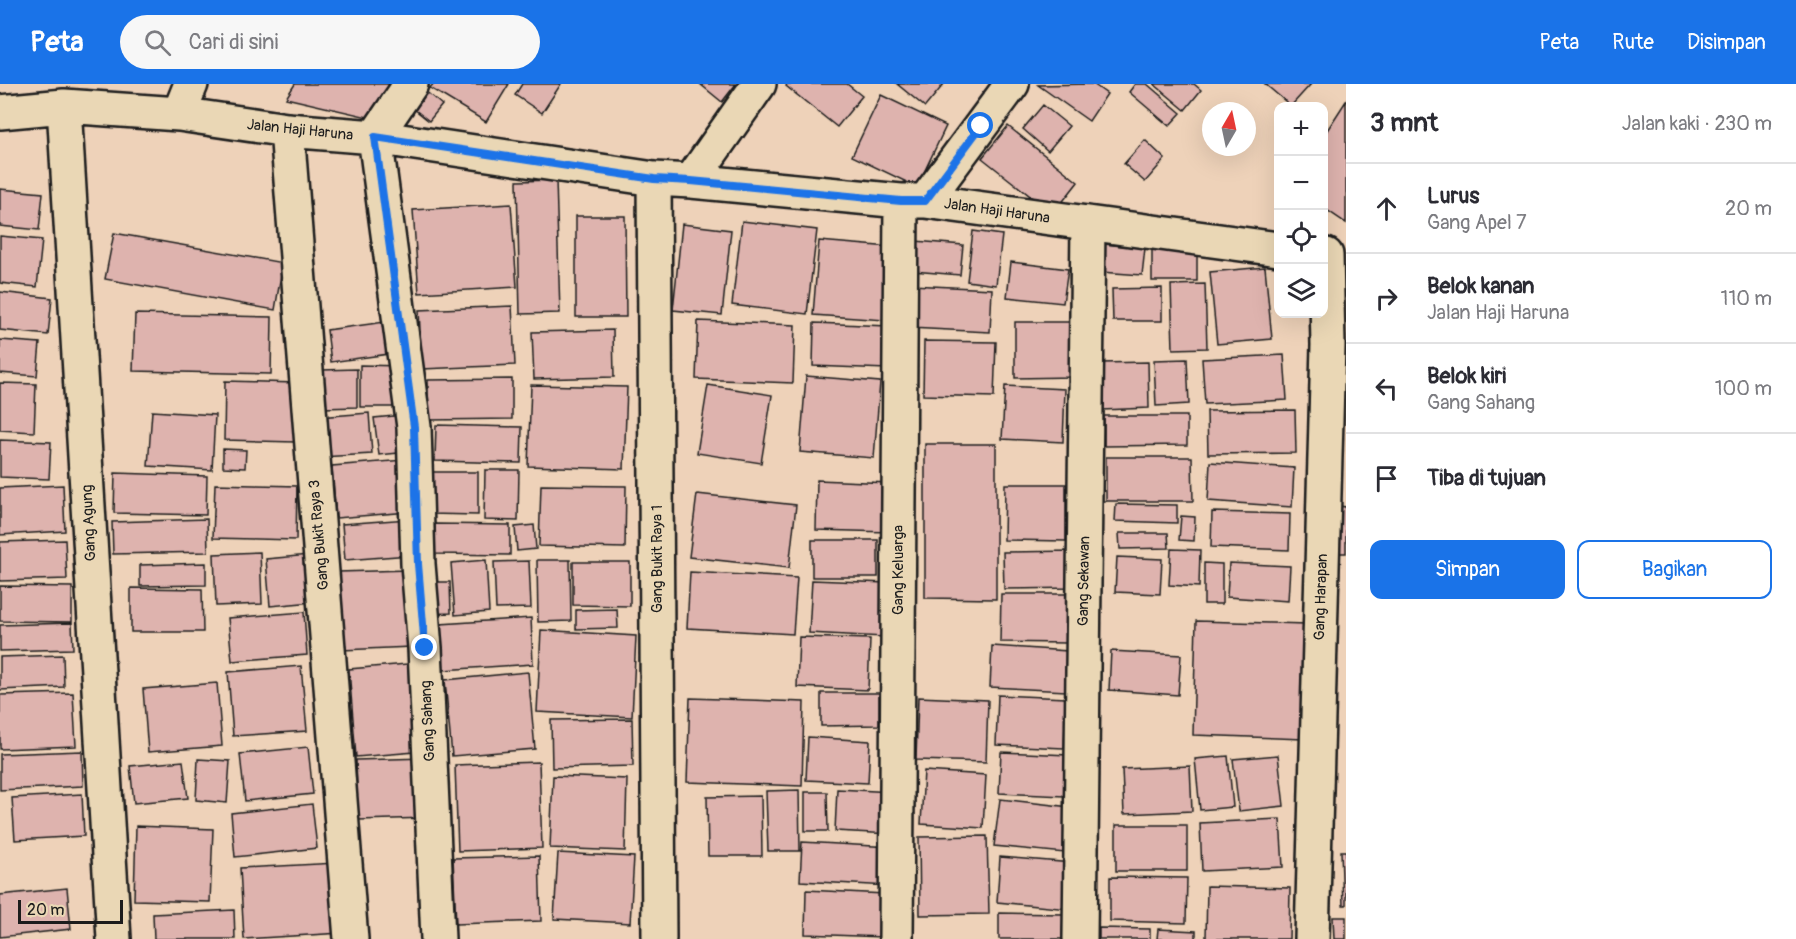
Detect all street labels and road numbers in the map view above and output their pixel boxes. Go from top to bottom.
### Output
street label: Jalan Haji Haruna [246,115,354,145]
street label: Jalan Haji Haruna [943,194,1051,228]
street label: Gang Bukit Raya 3 [305,479,333,591]
street label: Gang Agung [78,484,100,562]
street label: Gang Bukit Raya 1 [648,505,667,613]
street label: Gang Keluarga [889,525,908,615]
street label: Gang Sekawan [1074,536,1094,626]
street label: Gang Harapan [1310,553,1332,641]
street label: Gang Sahang [416,680,440,762]

